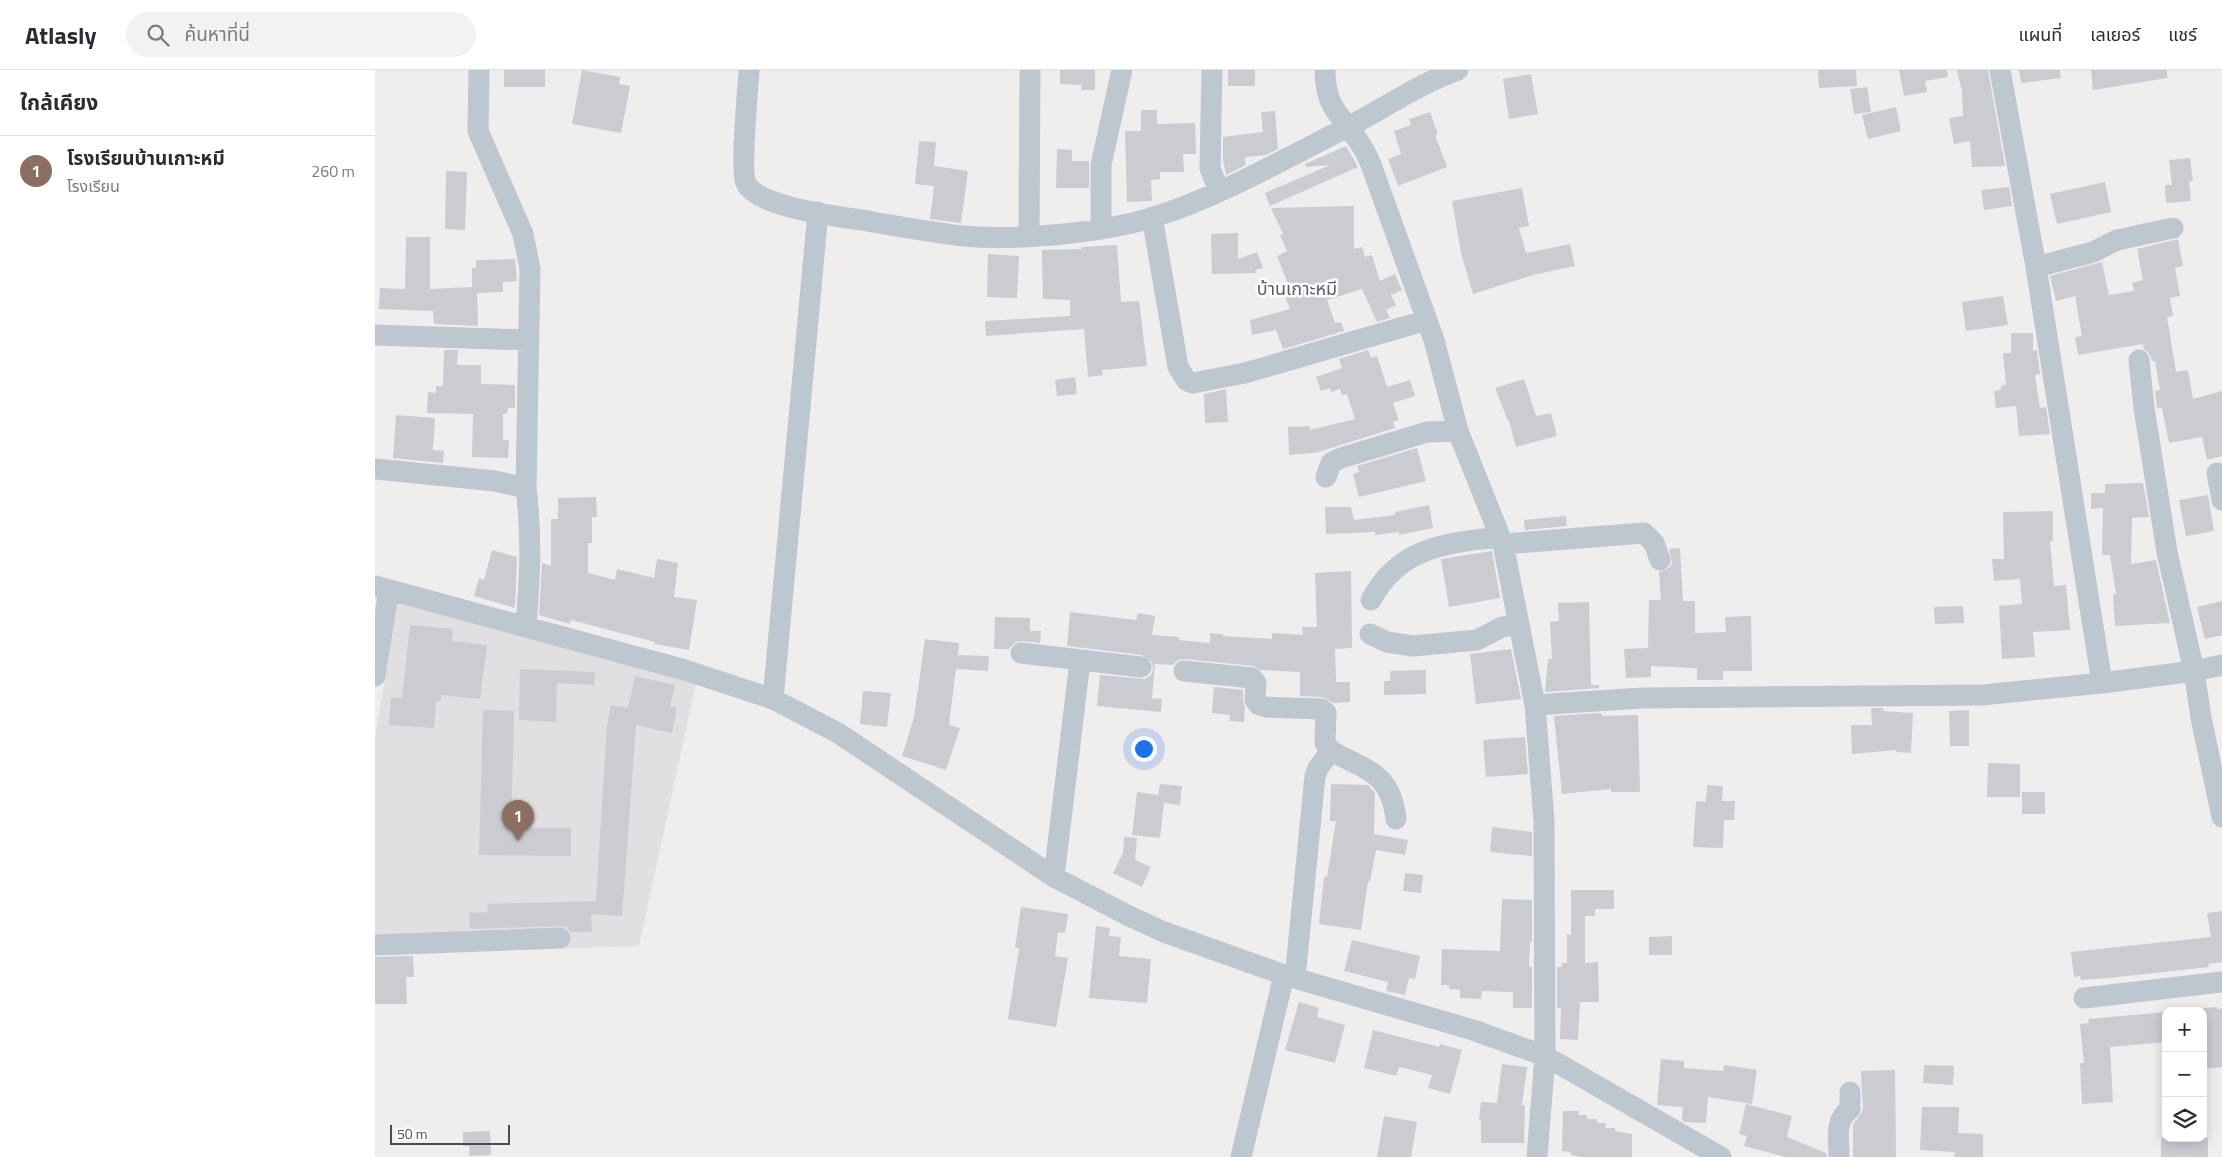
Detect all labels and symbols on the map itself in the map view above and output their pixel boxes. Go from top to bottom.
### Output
district label: บ้านเกาะหมี [1257,275,1337,302]
your location [1131,736,1157,762]
pin: 1 [502,800,534,841]
scale bar [390,1122,510,1145]

